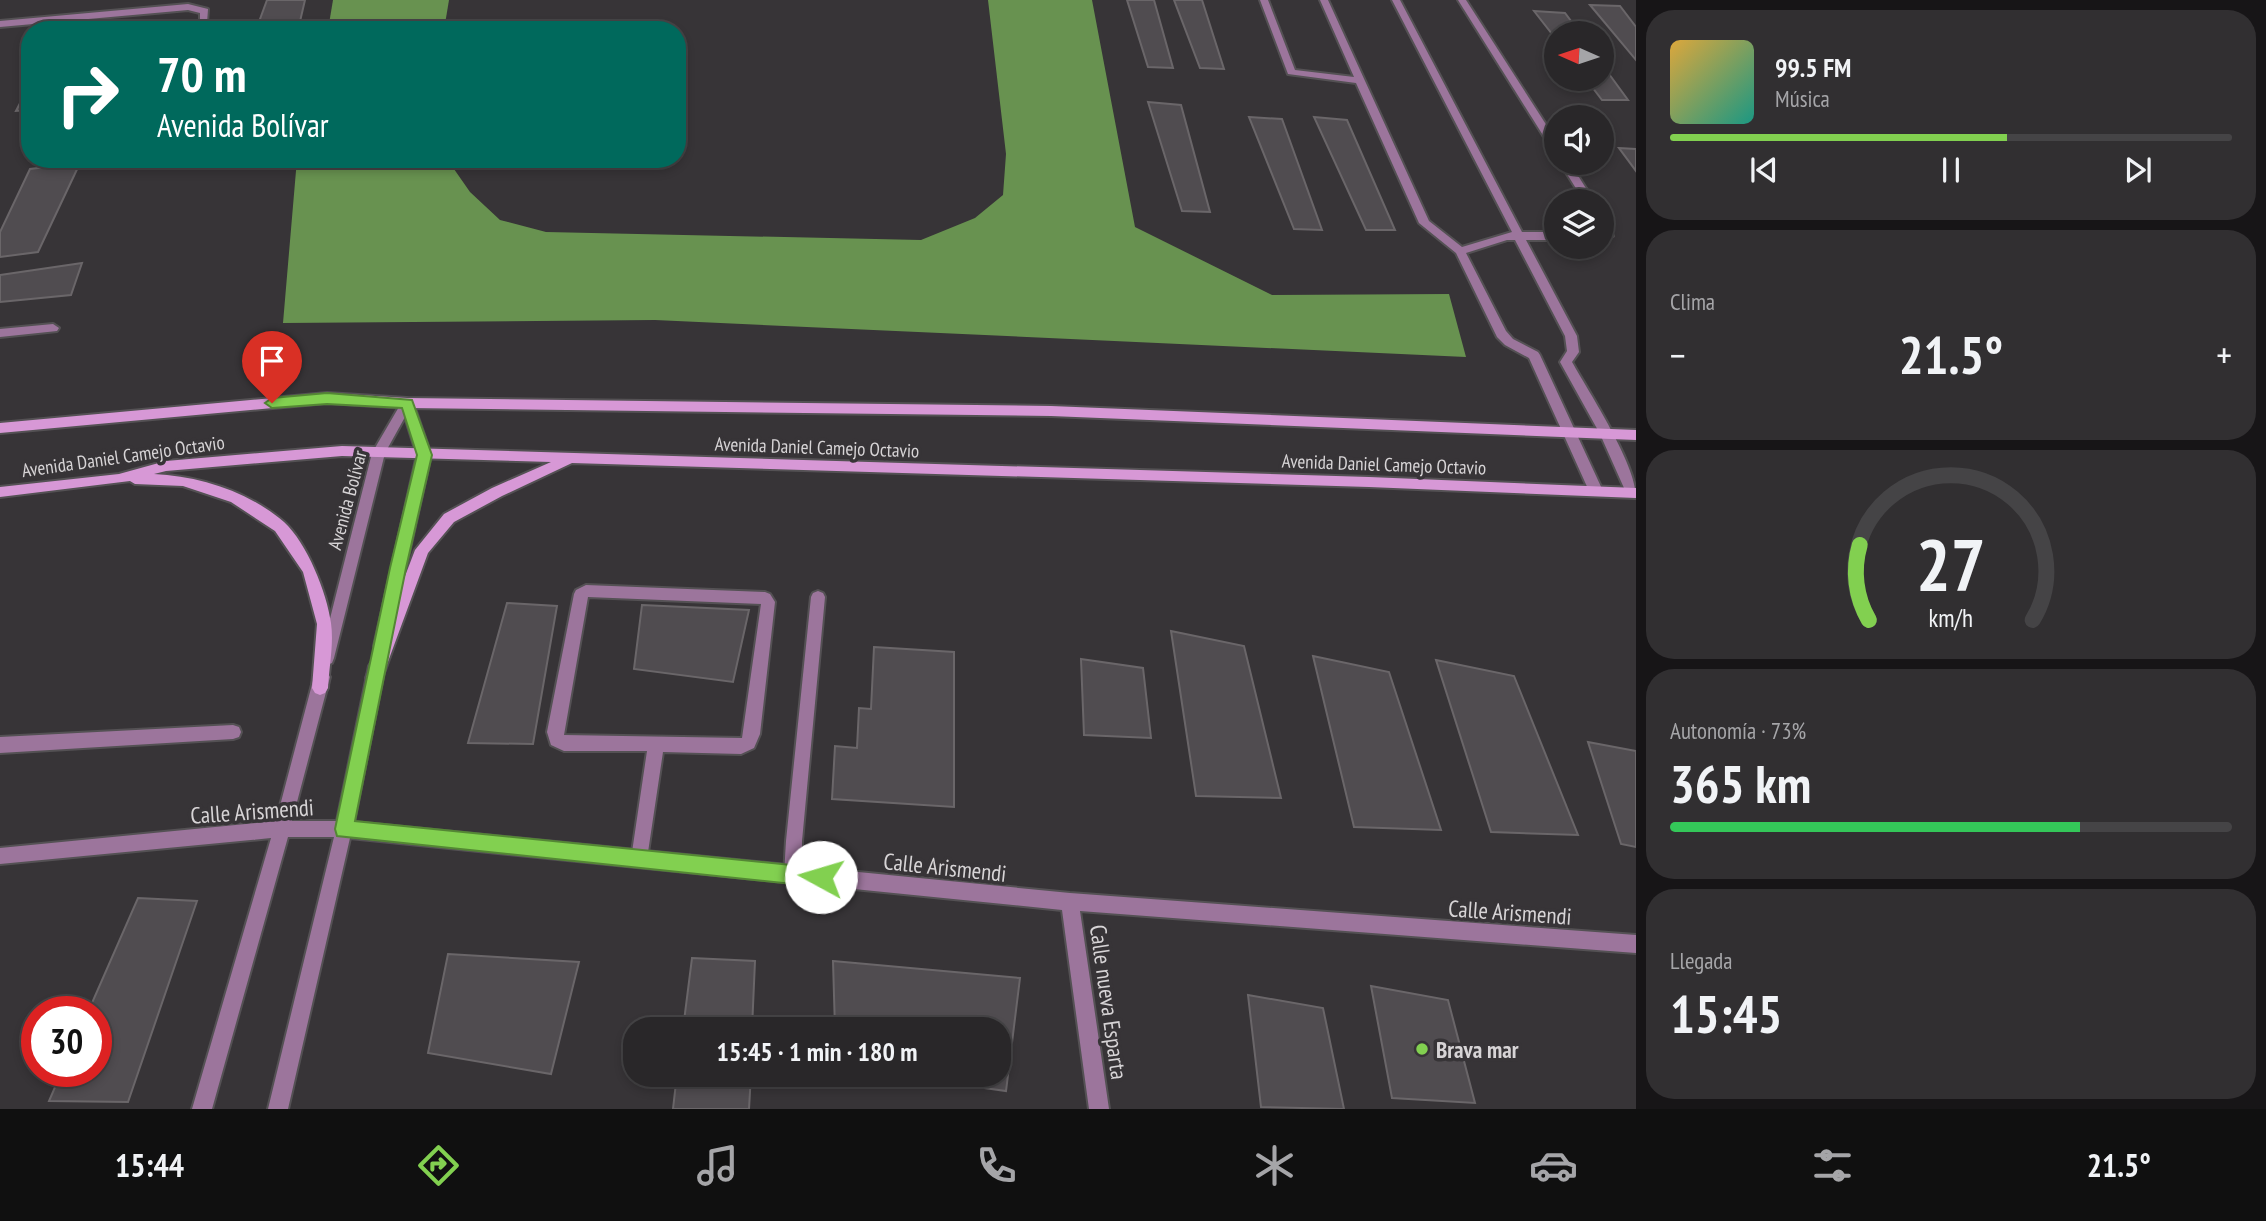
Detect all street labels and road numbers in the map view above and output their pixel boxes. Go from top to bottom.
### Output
street label: Avenida Daniel Camejo Octavio [20,430,226,482]
street label: Avenida Daniel Camejo Octavio [714,431,920,463]
street label: Avenida Bolívar [322,447,372,552]
street label: Avenida Daniel Camejo Octavio [1281,448,1487,480]
street label: Calle Arismendi [189,792,315,830]
street label: Calle Arismendi [882,846,1008,888]
street label: Calle Arismendi [1447,893,1573,931]
street label: Calle nueva Esparta [1084,923,1134,1081]

